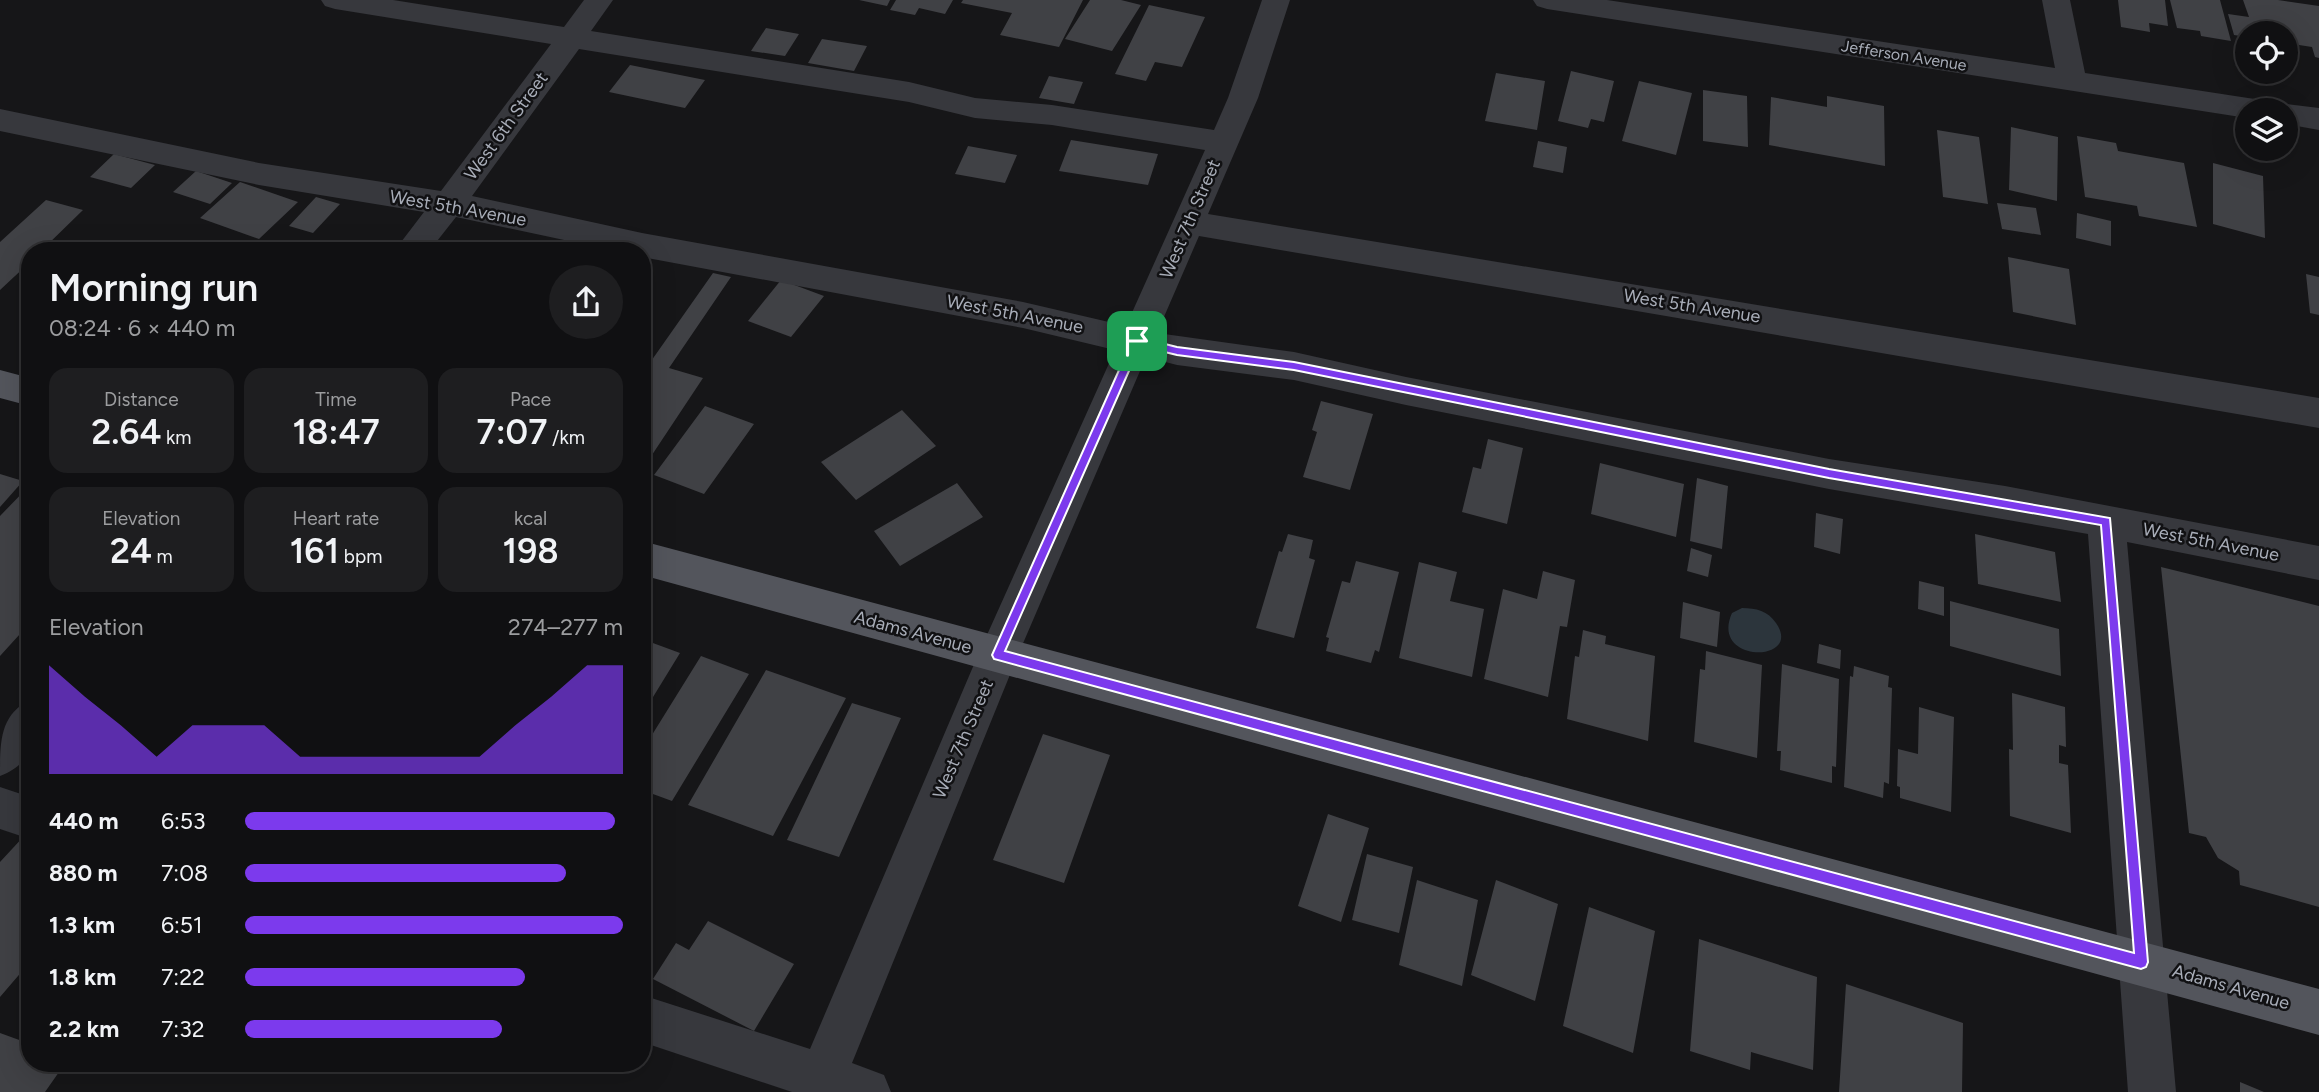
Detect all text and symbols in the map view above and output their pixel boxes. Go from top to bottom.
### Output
map controls [2235,21,2298,161]
button: locate [2235,21,2298,84]
street label: Jefferson Avenue [1840,36,1968,75]
street label: West 6th Street [460,68,553,184]
button: layers [2235,98,2298,161]
street label: West 7th Street [1155,156,1225,282]
street label: West 5th Avenue [388,185,528,231]
text: Morning run [49,265,258,311]
button: share [549,265,623,339]
street label: West 5th Avenue [1622,284,1762,328]
street label: West 5th Avenue [945,290,1085,338]
pin [1107,311,1167,371]
text: 08:24 · 6 × 440 m [49,314,235,342]
icon: arrive [1118,322,1156,360]
text: Distance [104,388,179,411]
text: Time [315,388,357,411]
text: Pace [510,388,551,411]
text: 2.64 [91,411,161,453]
text: 18:47 [292,411,380,453]
text: 7:07 [477,411,547,453]
text: km [161,426,191,449]
text: /km [547,426,585,449]
text: Elevation [102,507,180,530]
text: Heart rate [293,507,379,530]
text: kcal [514,507,547,530]
street label: West 5th Avenue [2141,518,2281,566]
text: 24 [110,530,152,572]
text: 161 [290,530,339,572]
text: 198 [503,530,559,572]
text: m [152,545,173,568]
text: bpm [339,545,382,568]
street label: Adams Avenue [852,606,974,658]
text: Elevation [49,613,144,641]
text: 274–277 m [508,613,623,641]
street label: West 7th Street [928,676,998,802]
text: 440 m [49,807,119,835]
text: 6:53 [161,807,206,835]
text: 880 m [49,859,118,887]
text: 7:08 [161,859,208,887]
text: 1.3 km [49,911,115,939]
text: 6:51 [161,911,203,939]
street label: Adams Avenue [2170,960,2292,1014]
text: 1.8 km [49,963,116,991]
text: 7:22 [161,963,205,991]
text: 2.2 km [49,1015,119,1043]
text: 7:32 [161,1015,205,1043]

